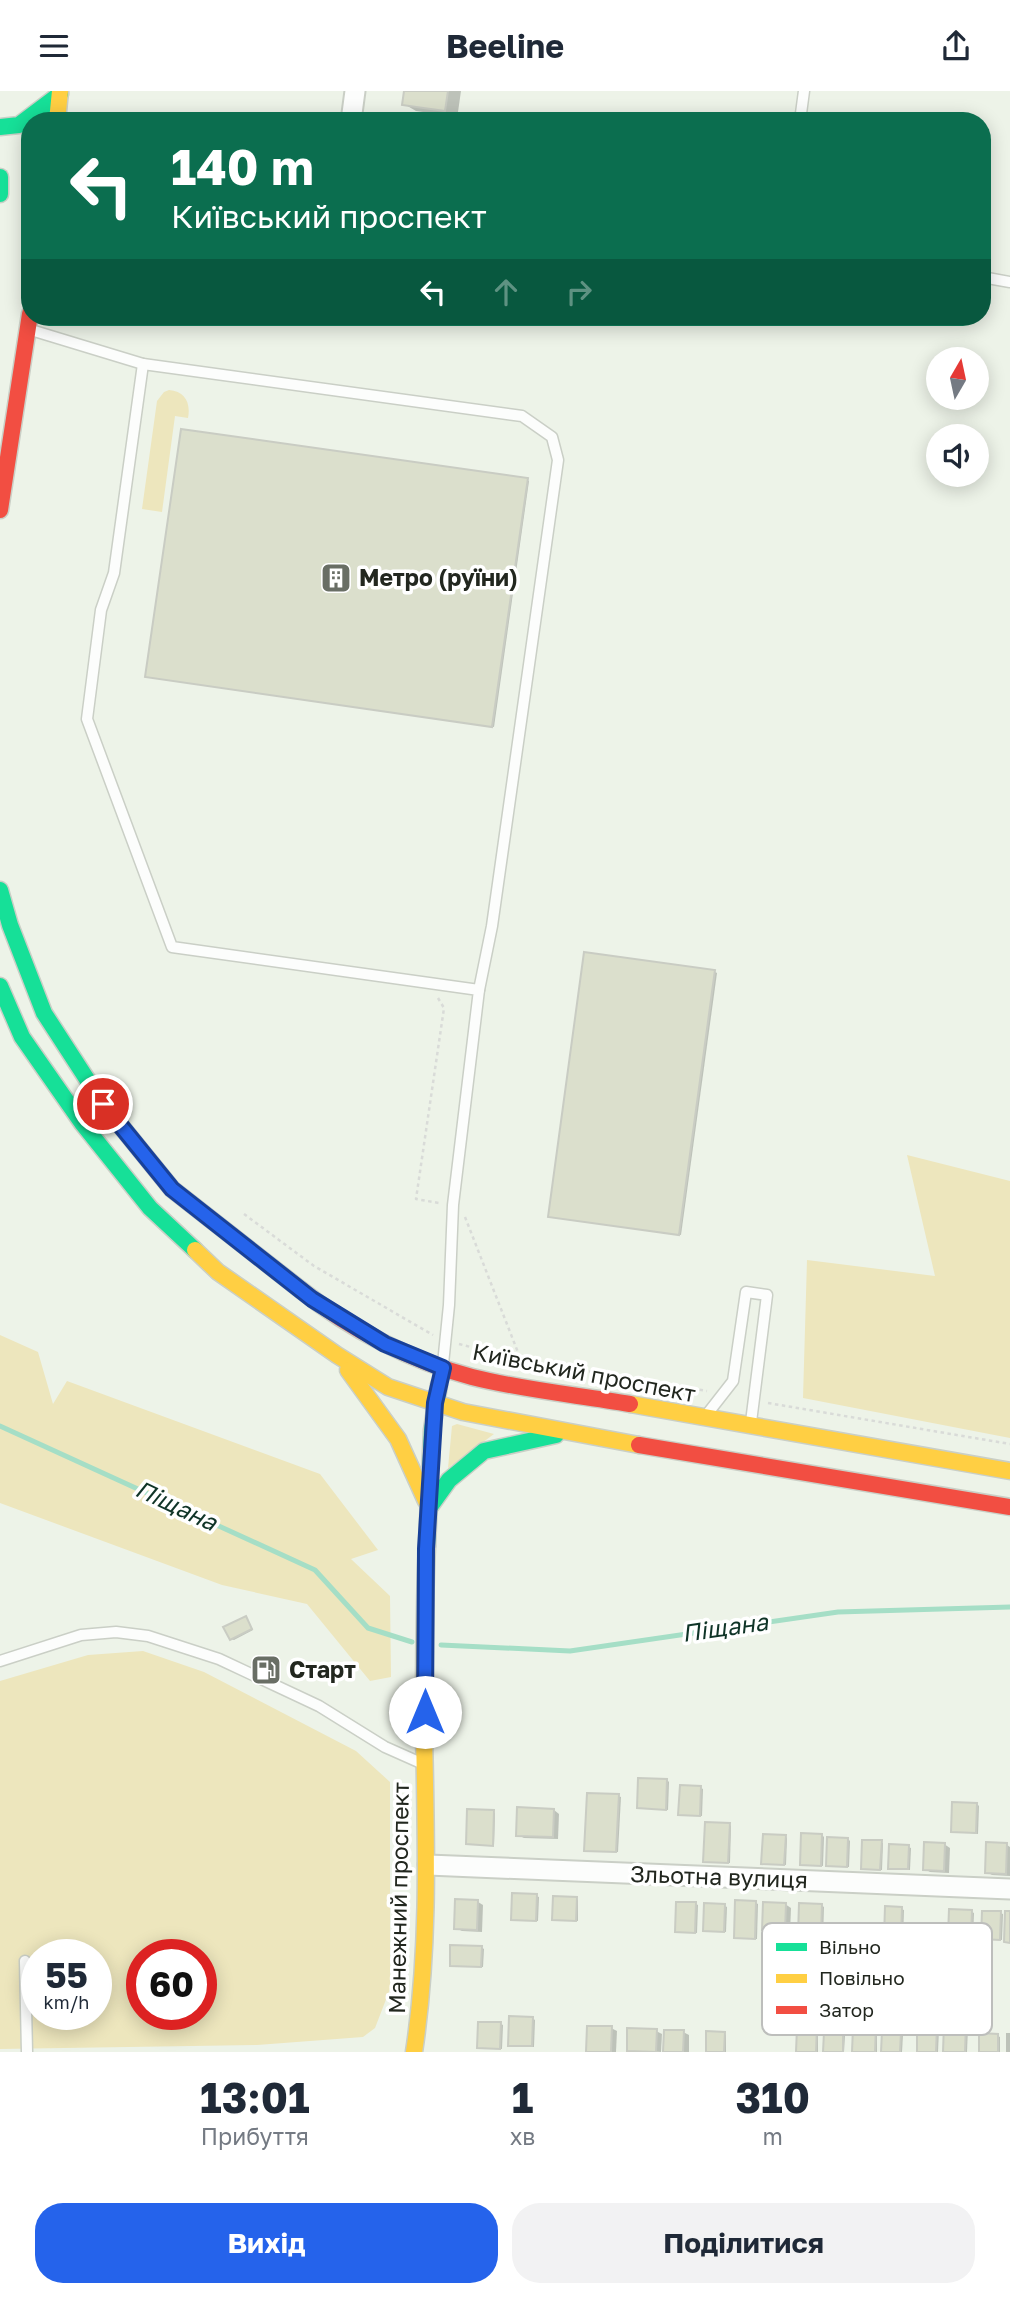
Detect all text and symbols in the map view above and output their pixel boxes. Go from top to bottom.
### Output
icon: menu [35,27,73,65]
text: Beeline [446,27,564,65]
icon: share [937,27,975,65]
text: 140 m [171,137,314,196]
icon: left [56,140,147,231]
text: Київський проспект [171,197,487,235]
icon: left [414,273,452,311]
icon: ahead [487,273,525,311]
icon: right [560,273,598,311]
north arrow [926,347,989,409]
map controls [926,347,989,487]
button: sound [926,424,989,487]
building icon: Метро (руїни) [319,561,353,595]
place label: Метро (руїни) [359,563,518,591]
pin [73,1074,133,1134]
icon: arrive [84,1085,122,1123]
street label: Київський проспект [470,1337,698,1407]
water label: Піщана [131,1473,223,1537]
water label: Піщана [680,1606,771,1647]
fuel station icon: Старт [249,1653,283,1687]
place label: Старт [289,1655,356,1683]
position arrow [388,1675,462,1749]
street label: Манежний проспект [382,1782,414,2014]
street label: Зльотна вулиця [630,1859,808,1893]
legend [762,1923,992,2035]
text: Вільно [819,1935,881,1958]
speed limit sign: 60 [126,1939,217,2030]
text: 55 [45,1954,88,1996]
text: Повільно [819,1966,905,1989]
text: km/h [44,1991,89,2013]
text: Затор [819,1998,874,2021]
text: 13:01 [200,2072,310,2122]
text: 1 [512,2072,533,2122]
text: 310 [735,2072,810,2122]
text: Прибуття [201,2122,309,2150]
text: хв [510,2122,535,2150]
text: m [762,2122,783,2150]
button: Вихід [35,2203,498,2283]
button: Поділитися [512,2203,975,2283]

